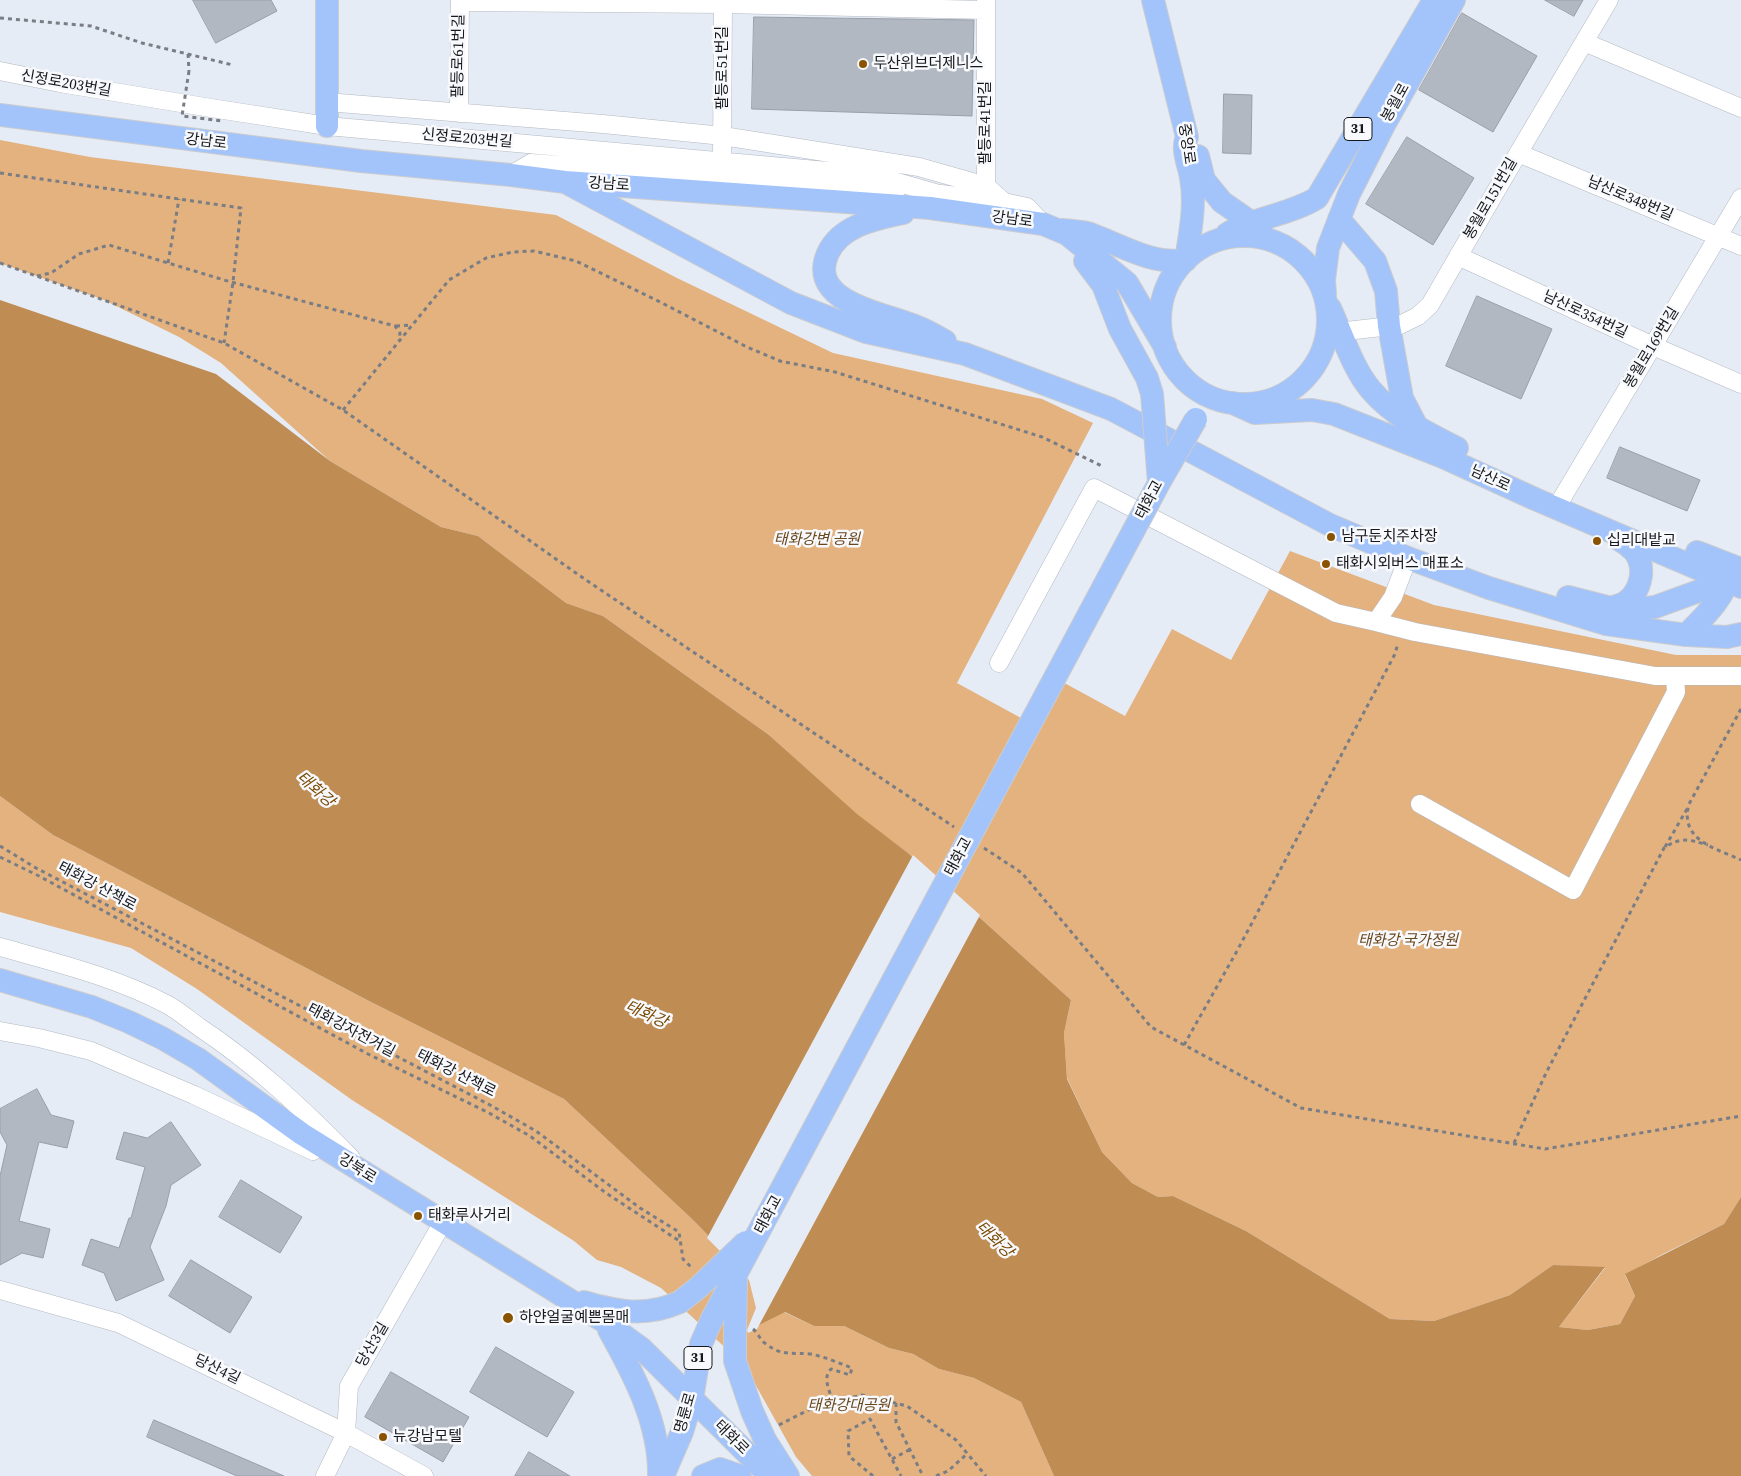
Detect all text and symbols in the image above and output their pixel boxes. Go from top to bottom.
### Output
street label: 팔등로61번길 [449,14,469,98]
street label: 팔등로51번길 [714,26,732,110]
place label: 두산위브더제니스 [873,55,983,73]
marker: 두산위브더제니스 [857,58,869,70]
street label: 신정로203번길 [19,67,113,101]
street label: 팔등로41번길 [977,81,995,165]
street label: 봉월로 [1378,81,1414,125]
road number: 31 [1344,118,1372,140]
street label: 중앙로 [1174,122,1198,166]
street label: 신정로203번길 [421,126,513,152]
street label: 강남로 [184,131,228,153]
street label: 봉월로151번길 [1460,155,1522,243]
street label: 남산로348번길 [1584,173,1676,225]
street label: 강남로 [588,175,630,195]
street label: 강남로 [990,208,1034,232]
street label: 남산로354번길 [1540,288,1630,342]
street label: 봉월로169번길 [1621,304,1683,392]
street label: 남산로 [1467,462,1513,496]
street label: 태화교 [1132,477,1168,523]
place label: 남구둔치주차장 [1341,528,1438,546]
park label: 태화강변 공원 [774,531,860,549]
marker: 남구둔치주차장 [1325,531,1337,543]
place label: 십리대밭교 [1607,532,1676,550]
marker: 십리대밭교 [1591,535,1603,547]
place label: 태화시외버스 매표소 [1336,555,1464,573]
marker: 태화시외버스 매표소 [1320,558,1332,570]
water label: 태화강 [292,768,338,812]
street label: 태화교 [941,834,977,880]
street label: 태화강 산책로 [55,859,139,915]
park label: 태화강 국가정원 [1358,932,1458,950]
water label: 태화강 [622,997,670,1033]
street label: 태화강자전거길 [304,1000,398,1062]
street label: 태화강 산책로 [413,1046,499,1102]
street label: 강북로 [335,1150,379,1188]
street label: 태화교 [751,1192,787,1238]
place label: 태화루사거리 [428,1207,511,1225]
marker: 태화루사거리 [412,1210,424,1222]
water label: 태화강 [971,1218,1017,1262]
place label: 하얀얼굴예쁜몸매 [519,1309,629,1327]
marker: 하얀얼굴예쁜몸매 [501,1311,515,1325]
street label: 당산3길 [353,1319,393,1371]
road number: 31 [684,1346,712,1370]
street label: 당산4길 [191,1351,243,1389]
street label: 명륜로 [672,1391,700,1435]
park label: 태화강대공원 [808,1397,890,1415]
street label: 태화로 [710,1417,752,1459]
place label: 뉴강남모텔 [393,1428,462,1446]
marker: 뉴강남모텔 [377,1431,389,1443]

